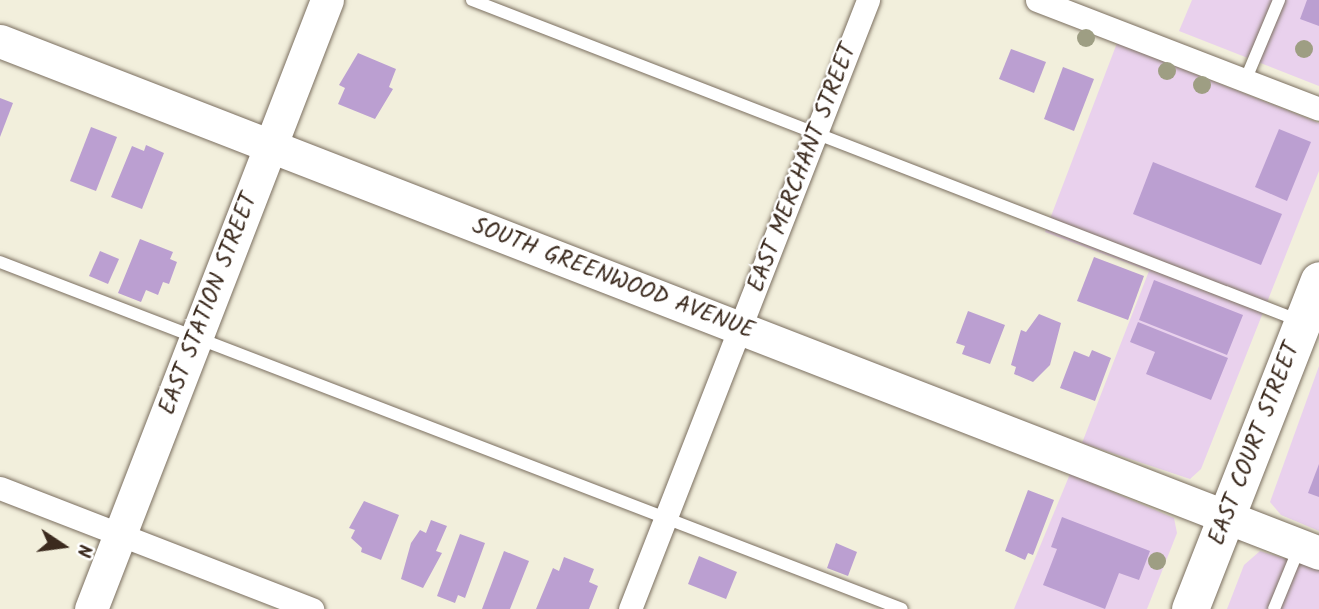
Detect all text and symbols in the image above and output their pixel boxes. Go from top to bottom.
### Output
street label: EAST MERCHANT STREET [743,40,863,296]
street label: EAST STATION STREET [154,189,264,419]
street label: SOUTH GREENWOOD AVENUE [468,212,758,346]
street label: EAST COURT STREET [1204,339,1306,549]
north arrow [28,511,98,581]
text: N [67,542,99,560]

